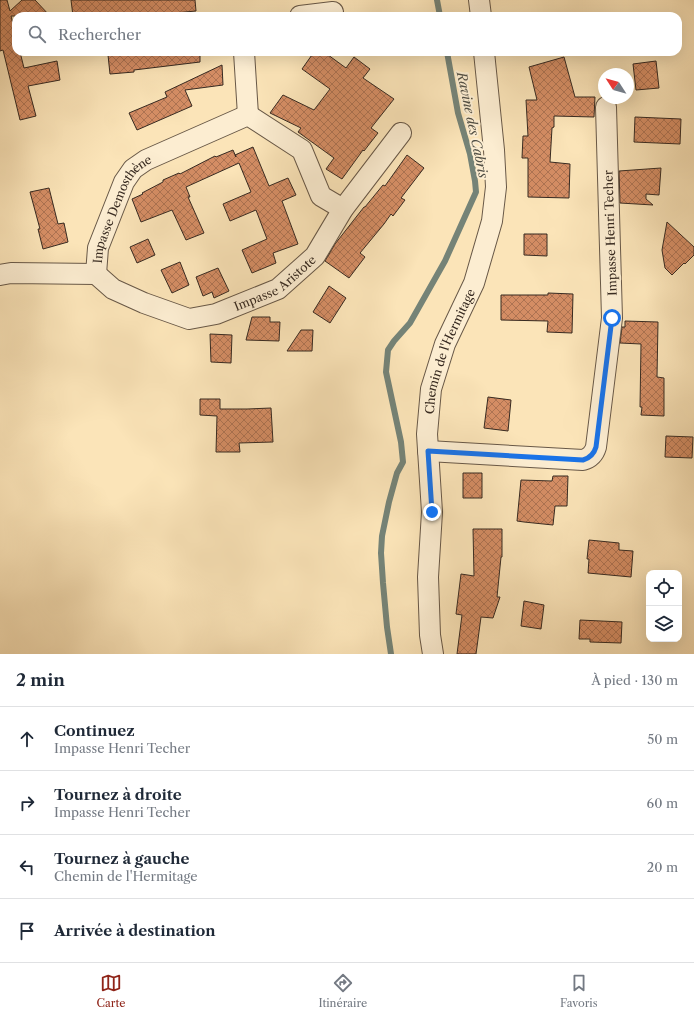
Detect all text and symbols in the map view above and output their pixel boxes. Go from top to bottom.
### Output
search box [12,12,682,56]
icon: search [26,23,48,45]
text: Rechercher [58,25,141,44]
north arrow [598,68,634,104]
water label: Ravine des Cabris [454,69,492,180]
street label: Impasse Demosthène [89,151,154,264]
street label: Impasse Henri Techer [600,170,620,296]
street label: Impasse Aristote [231,252,319,314]
street label: Chemin de l'Hermitage [421,286,478,415]
route start [603,309,621,327]
route end [423,503,441,521]
map controls [646,570,682,642]
button: locate [646,570,682,606]
button: layers [646,606,682,642]
text: 2 min [16,670,65,690]
text: À pied · 130 m [591,672,678,688]
text: Continuez [54,721,135,740]
icon: ahead [16,728,38,750]
text: 50 m [647,731,678,747]
text: Impasse Henri Techer [54,740,190,756]
text: Tournez à droite [54,785,182,804]
icon: right [16,792,38,814]
text: 60 m [647,795,678,811]
text: Impasse Henri Techer [54,804,190,820]
text: Tournez à gauche [54,849,190,868]
icon: left [16,856,38,878]
text: 20 m [647,859,678,875]
text: Chemin de l'Hermitage [54,868,198,884]
icon: arrive [16,920,38,942]
text: Arrivée à destination [54,921,216,940]
tab: Carte [96,972,125,1010]
tab: Itinéraire [318,972,367,1010]
tab: Favoris [560,972,597,1010]

